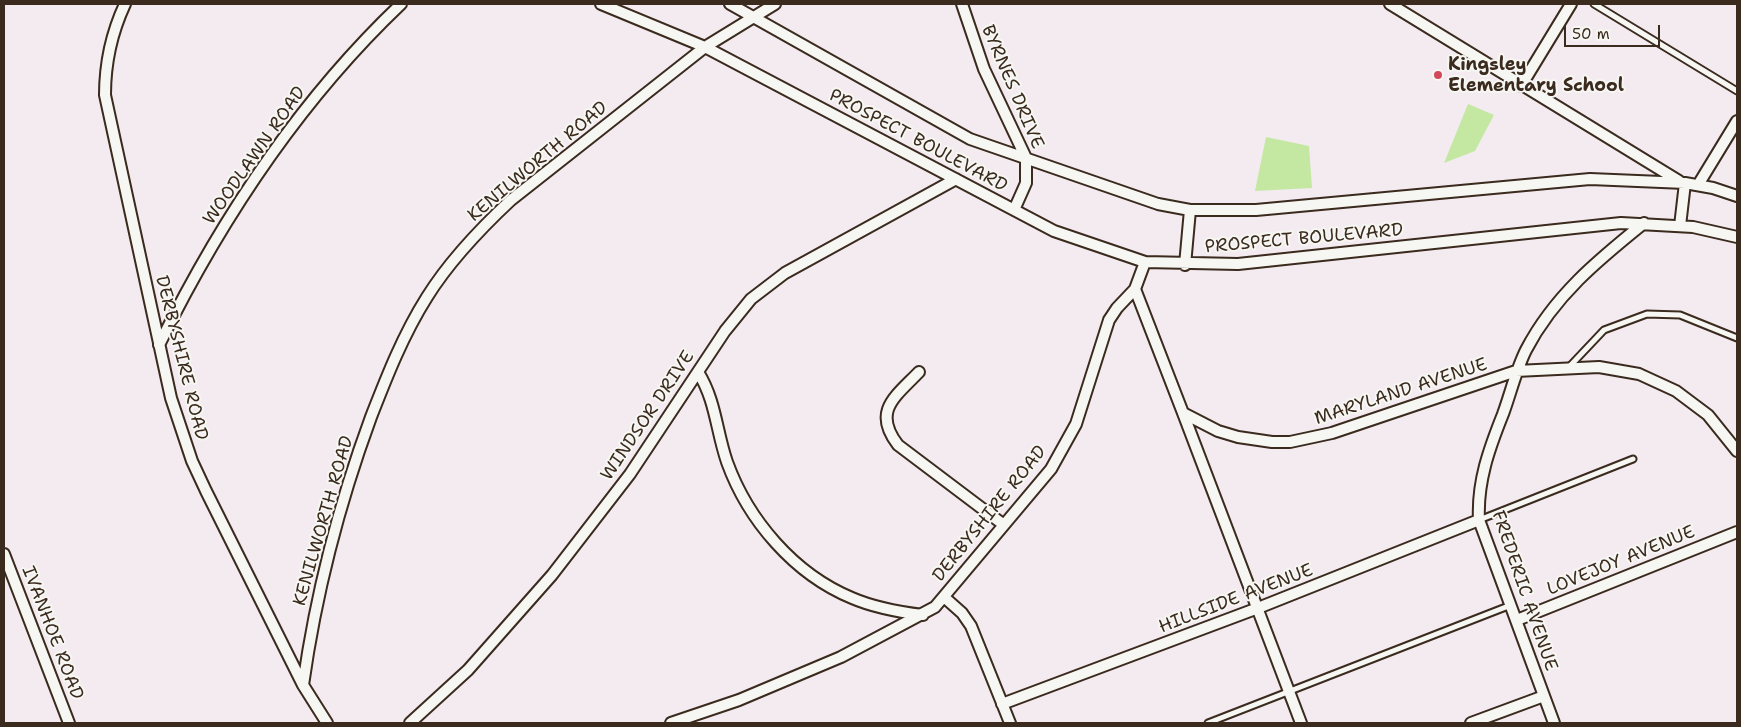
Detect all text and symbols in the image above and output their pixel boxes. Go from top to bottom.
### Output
scale bar [1566,15,1662,47]
street label: BYRNES DRIVE [976,22,1048,152]
text: 50 m [1572,24,1610,44]
place label: Kingsley Elementary School [1448,54,1624,96]
marker: Kingsley Elementary School [1432,69,1444,81]
street label: WOODLAWN ROAD [199,83,311,229]
street label: PROSPECT BOULEVARD [825,85,1011,197]
street label: KENILWORTH ROAD [464,97,612,227]
street label: PROSPECT BOULEVARD [1204,220,1404,258]
street label: DERBYSHIRE ROAD [150,274,212,442]
street label: WINDSOR DRIVE [597,347,699,485]
street label: MARYLAND AVENUE [1312,354,1490,430]
street label: KENILWORTH ROAD [289,434,359,608]
street label: DERBYSHIRE ROAD [929,442,1051,586]
street label: FREDERIC AVENUE [1486,508,1562,674]
street label: LOVEJOY AVENUE [1544,521,1698,601]
street label: HILLSIDE AVENUE [1156,560,1316,638]
street label: IVANHOE ROAD [17,563,87,703]

